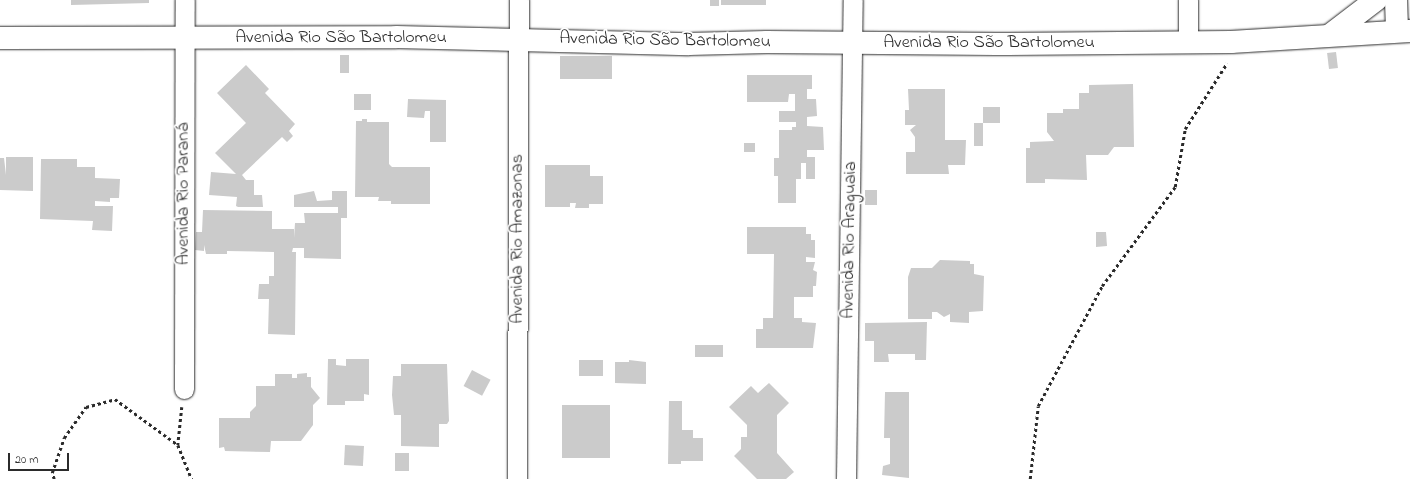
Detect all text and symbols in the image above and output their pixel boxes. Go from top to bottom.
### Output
street label: Avenida Rio São Bartolomeu [235,27,447,49]
street label: Avenida Rio São Bartolomeu [559,28,771,54]
street label: Avenida Rio São Bartolomeu [883,32,1095,54]
street label: Avenida Rio Paraná [173,123,195,265]
street label: Avenida Rio Amazonas [507,154,529,324]
street label: Avenida Rio Araguaia [838,161,862,319]
scale bar [10,445,71,471]
text: 20 m [15,451,38,469]

